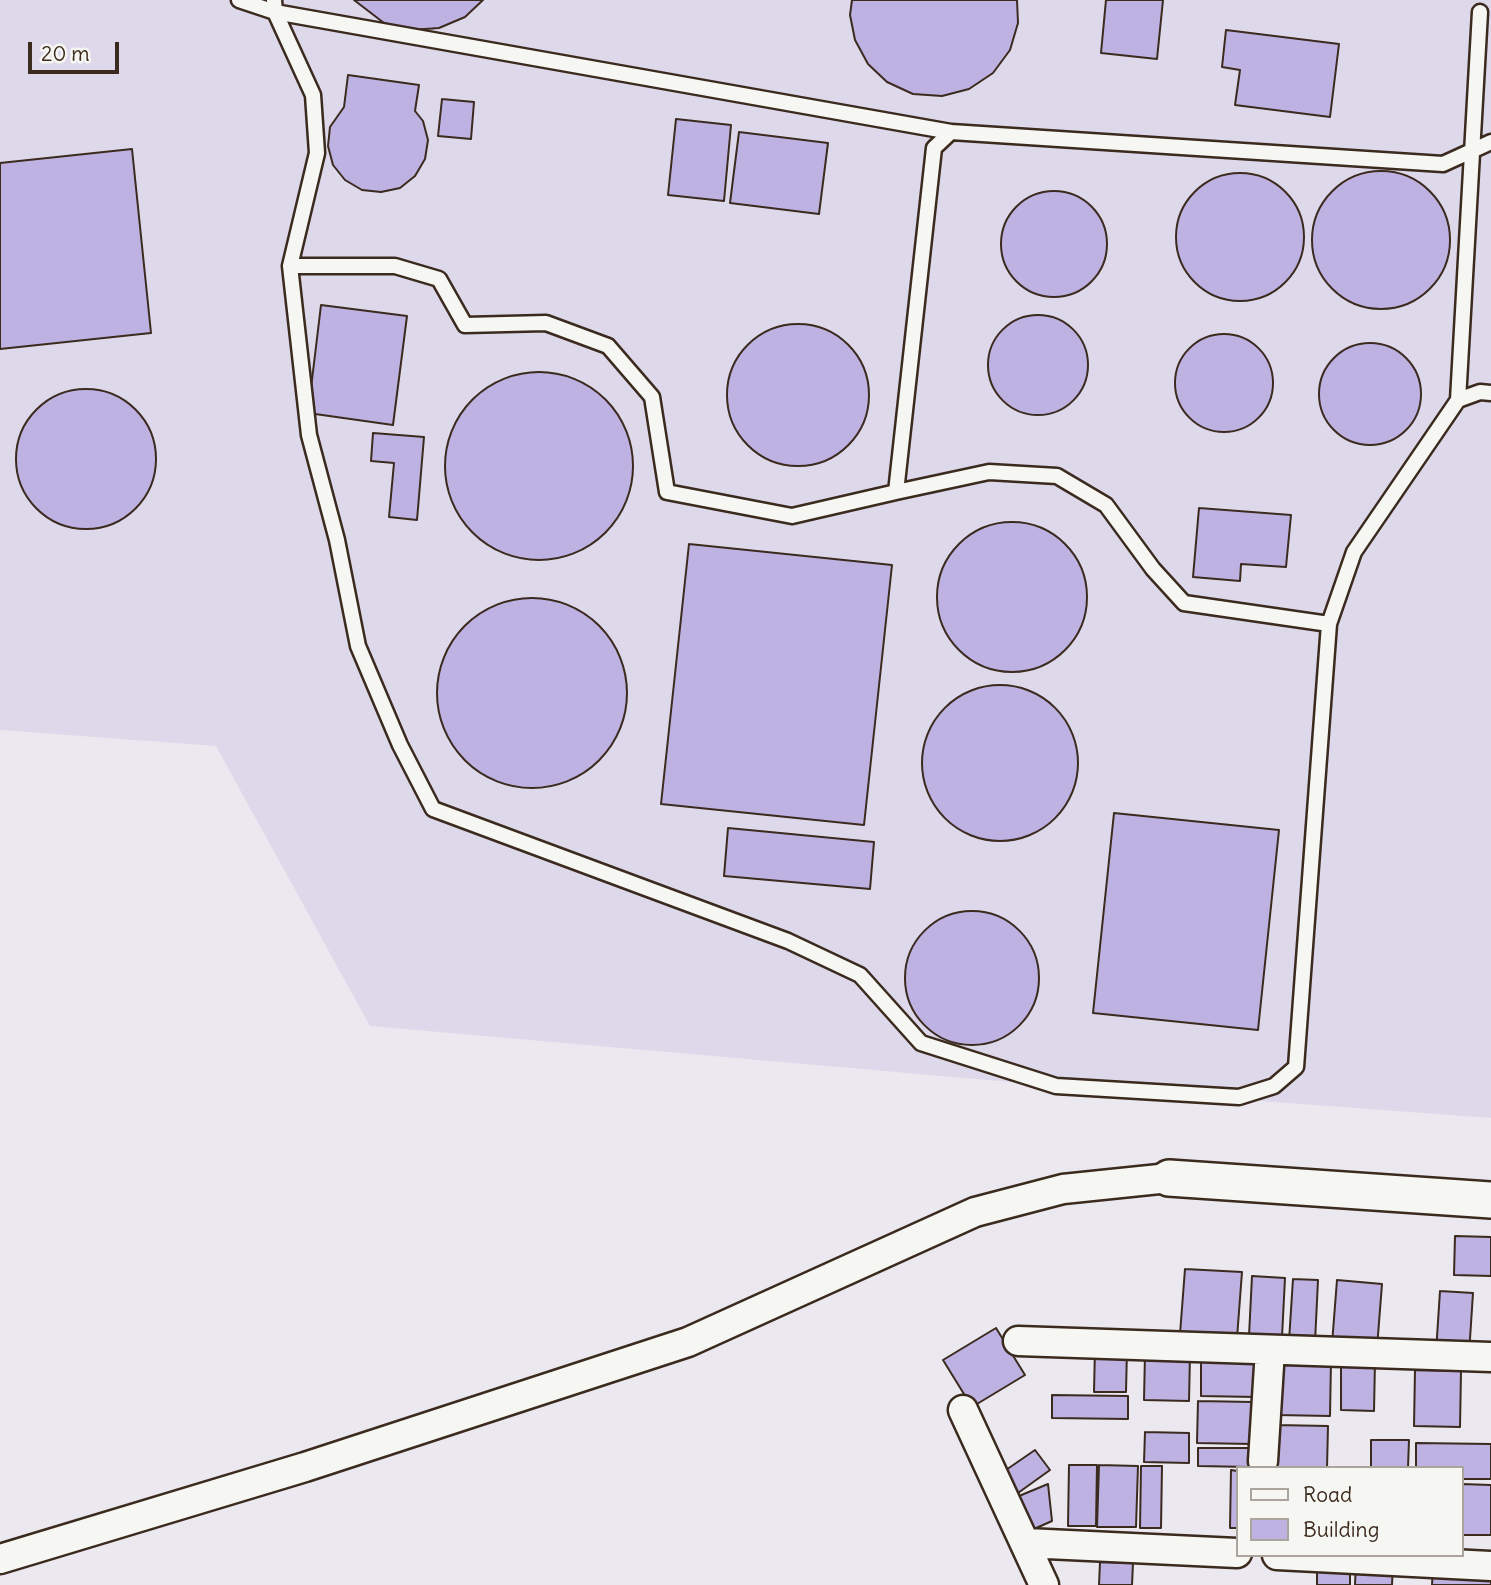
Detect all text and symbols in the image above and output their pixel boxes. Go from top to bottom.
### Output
scale bar [32,28,122,72]
text: 20 m [41,40,90,67]
legend [1236,1466,1463,1557]
text: Road [1303,1481,1352,1508]
text: Building [1303,1516,1379,1543]

